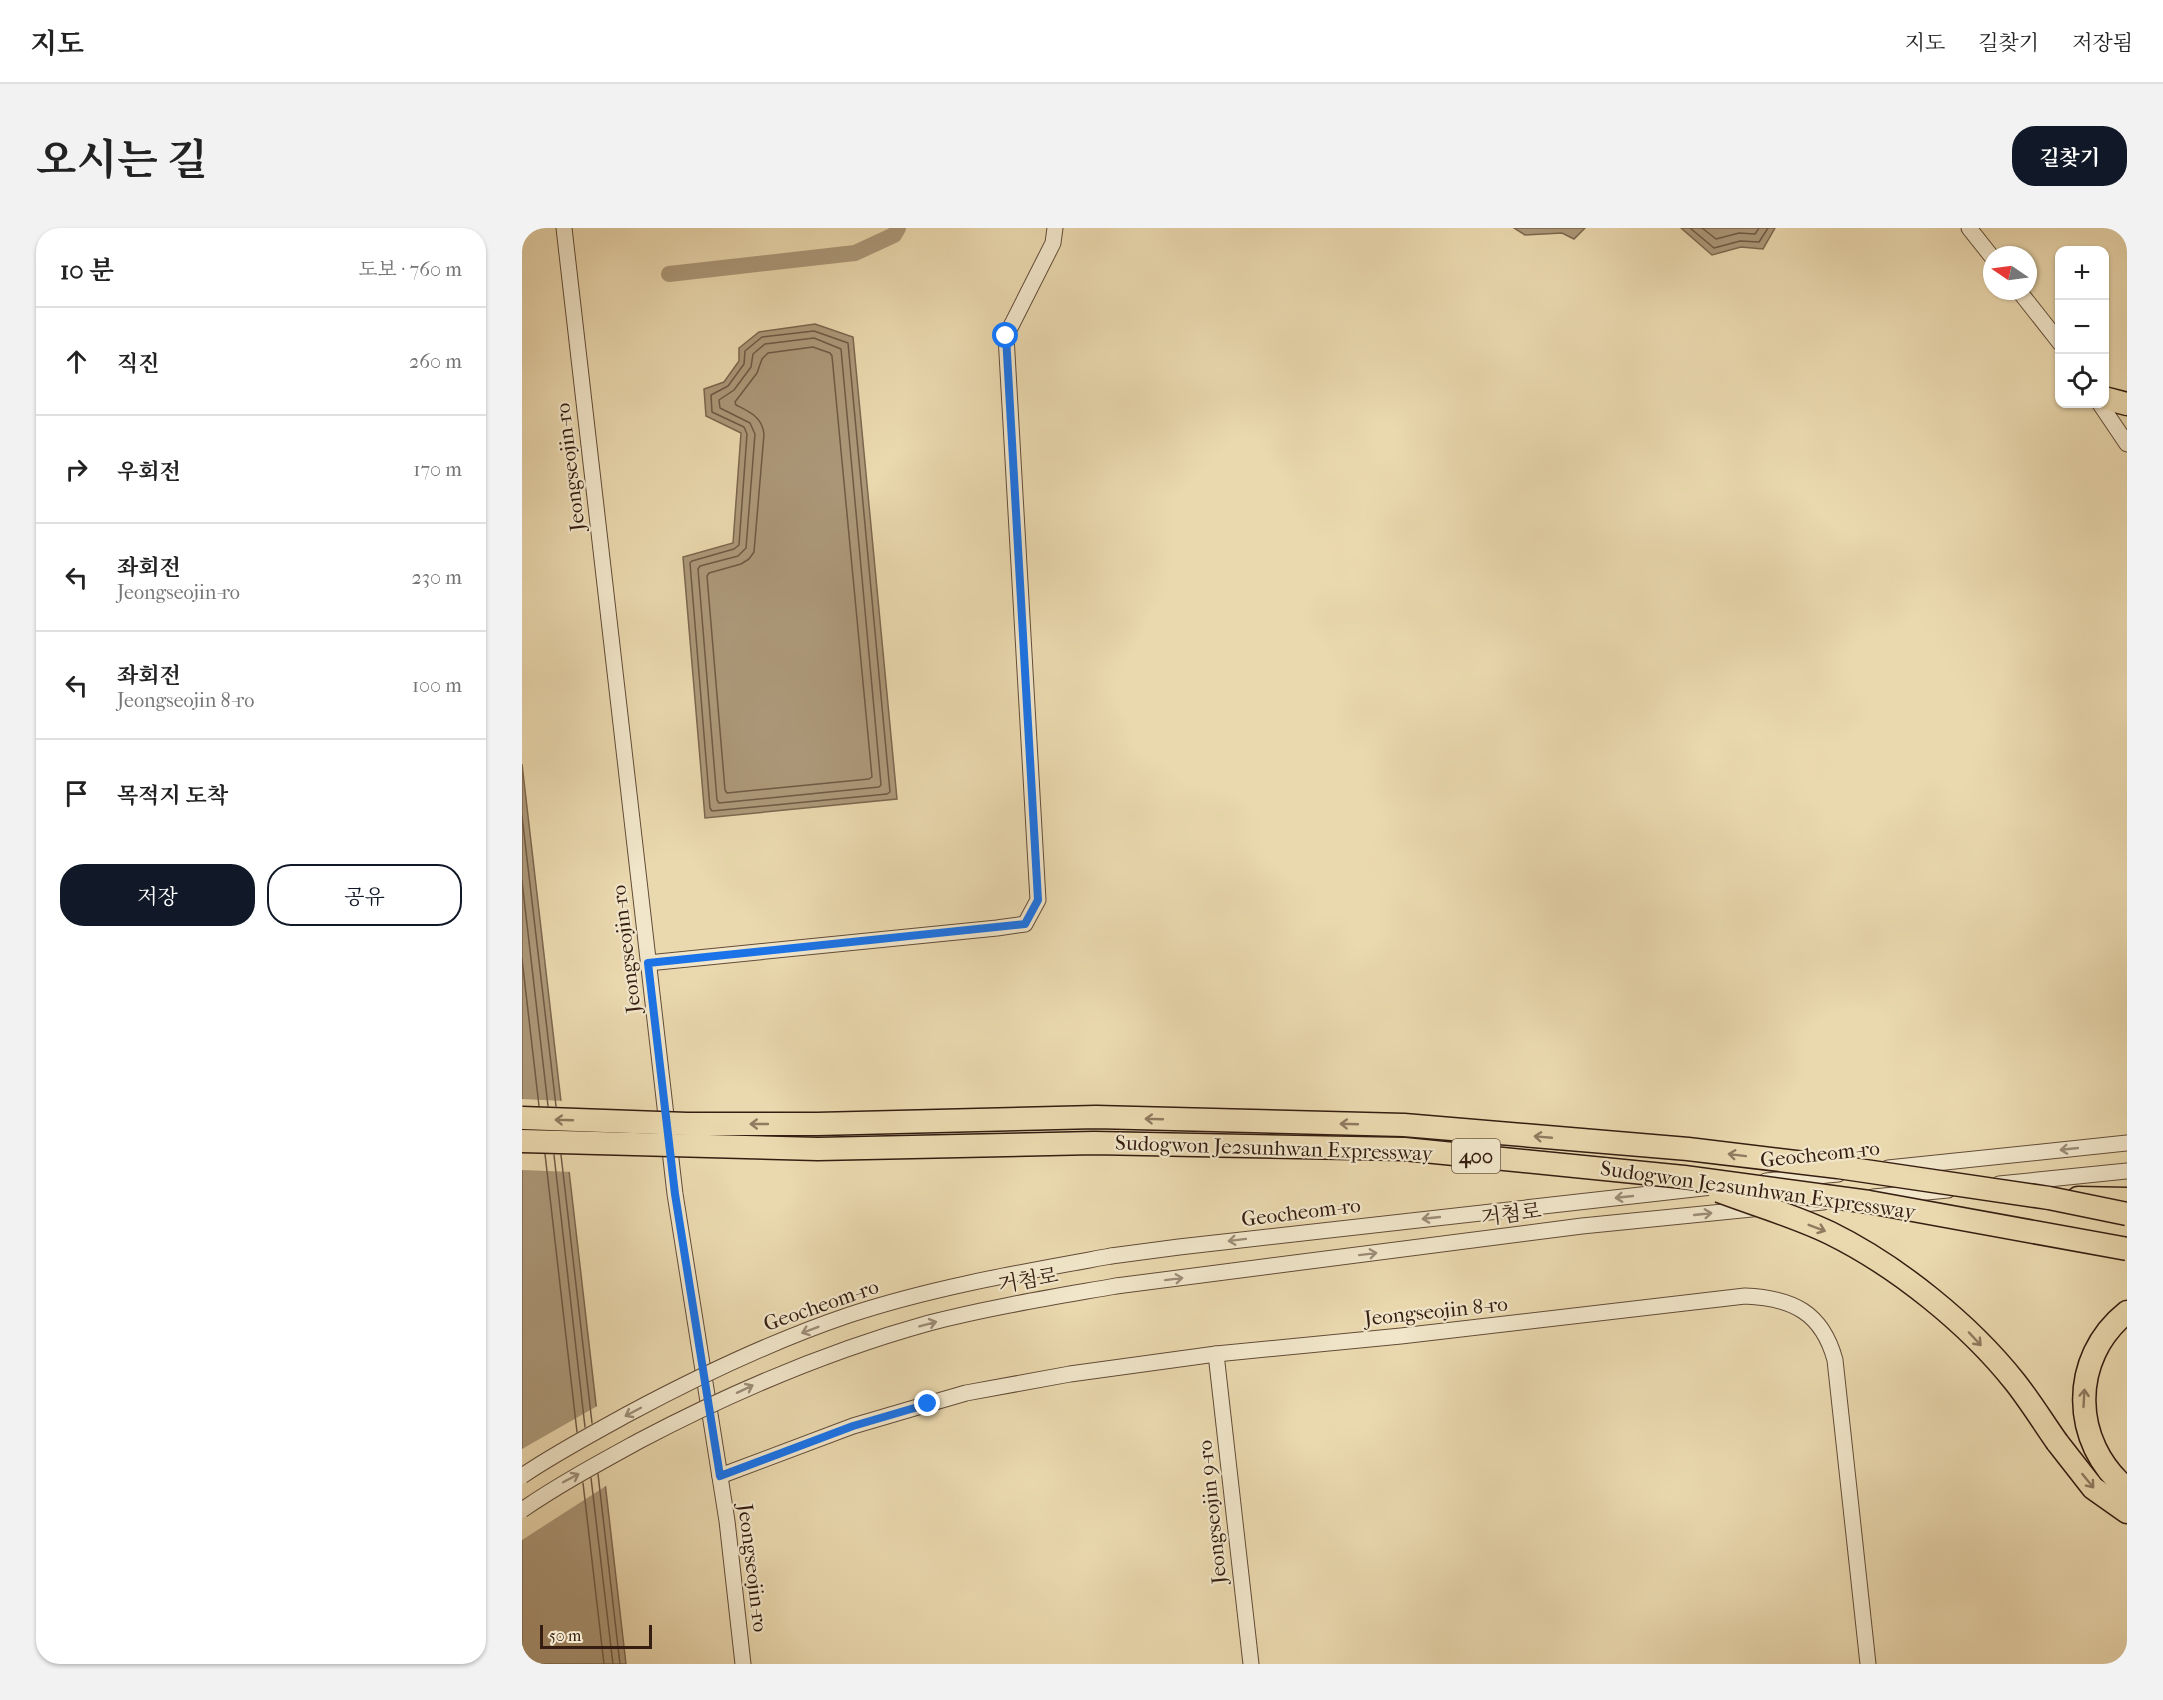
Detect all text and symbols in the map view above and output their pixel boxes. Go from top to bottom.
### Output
text: 지도 [30,27,84,60]
text: 지도 [1905,31,1945,55]
text: 길찾기 [1978,31,2039,55]
text: 저장됨 [2072,31,2133,55]
button: 길찾기 [2012,126,2127,186]
text: 오시는 길 [36,136,207,185]
north arrow [1983,246,2037,300]
map controls [2055,246,2109,408]
button: + [2055,246,2109,300]
text: 10 분 [60,255,114,286]
text: 도보 · 760 m [358,258,462,281]
button: − [2055,300,2109,354]
route start [992,322,1018,348]
icon: ahead [60,345,93,378]
text: 260 m [409,350,462,373]
text: 직진 [117,351,160,377]
button: locate [2055,354,2109,408]
street label: Jeongseojin-ro [550,401,590,535]
icon: right [60,453,93,486]
text: 170 m [413,458,462,481]
text: 우회전 [117,459,181,485]
text: 좌회전 [117,555,181,581]
icon: left [60,561,93,594]
text: 230 m [412,566,462,589]
text: Jeongseojin-ro [117,581,240,604]
text: 좌회전 [117,663,181,689]
icon: left [60,669,93,702]
text: 100 m [412,674,462,697]
text: Jeongseojin 8-ro [117,689,254,712]
icon: arrive [60,777,93,810]
text: 목적지 도착 [117,783,228,809]
button: 저장 [60,864,255,926]
button: 공유 [267,864,462,926]
street label: Jeongseojin-ro [606,883,646,1017]
one-way arrow [1144,1113,1164,1124]
one-way arrow [554,1114,574,1125]
one-way arrow [749,1118,769,1130]
one-way arrow [1339,1118,1359,1130]
street label: Sudogwon Je2sunhwan Expressway [1115,1130,1434,1166]
one-way arrow [1534,1131,1554,1142]
street label: Geocheom-ro [1759,1136,1881,1172]
road number: 400 [1452,1139,1500,1173]
one-way arrow [2059,1144,2079,1155]
one-way arrow [1728,1149,1748,1160]
street label: Sudogwon Je2sunhwan Expressway [1599,1156,1918,1224]
one-way arrow [1615,1192,1635,1203]
street label: Geocheom-ro [1240,1193,1362,1231]
street label: 거첨로 [1479,1198,1543,1230]
one-way arrow [1693,1208,1713,1219]
one-way arrow [1421,1213,1441,1224]
one-way arrow [1807,1223,1826,1234]
one-way arrow [1227,1235,1247,1246]
one-way arrow [1357,1248,1377,1259]
street label: 거첨로 [996,1263,1060,1297]
one-way arrow [1164,1273,1184,1284]
street label: Geocheom-ro [760,1274,882,1336]
street label: Jeongseojin 8-ro [1361,1292,1509,1331]
one-way arrow [918,1318,937,1329]
one-way arrow [801,1325,820,1336]
one-way arrow [1968,1332,1983,1347]
one-way arrow [735,1383,753,1395]
one-way arrow [2079,1389,2090,1409]
route end [914,1390,940,1416]
one-way arrow [625,1406,642,1418]
street label: Jeongseojin 9-ro [1193,1439,1232,1587]
one-way arrow [562,1472,579,1484]
one-way arrow [2082,1473,2095,1489]
street label: Jeongseojin-ro [733,1500,773,1634]
scale bar [540,1622,652,1650]
text: 50 m [549,1626,581,1645]

